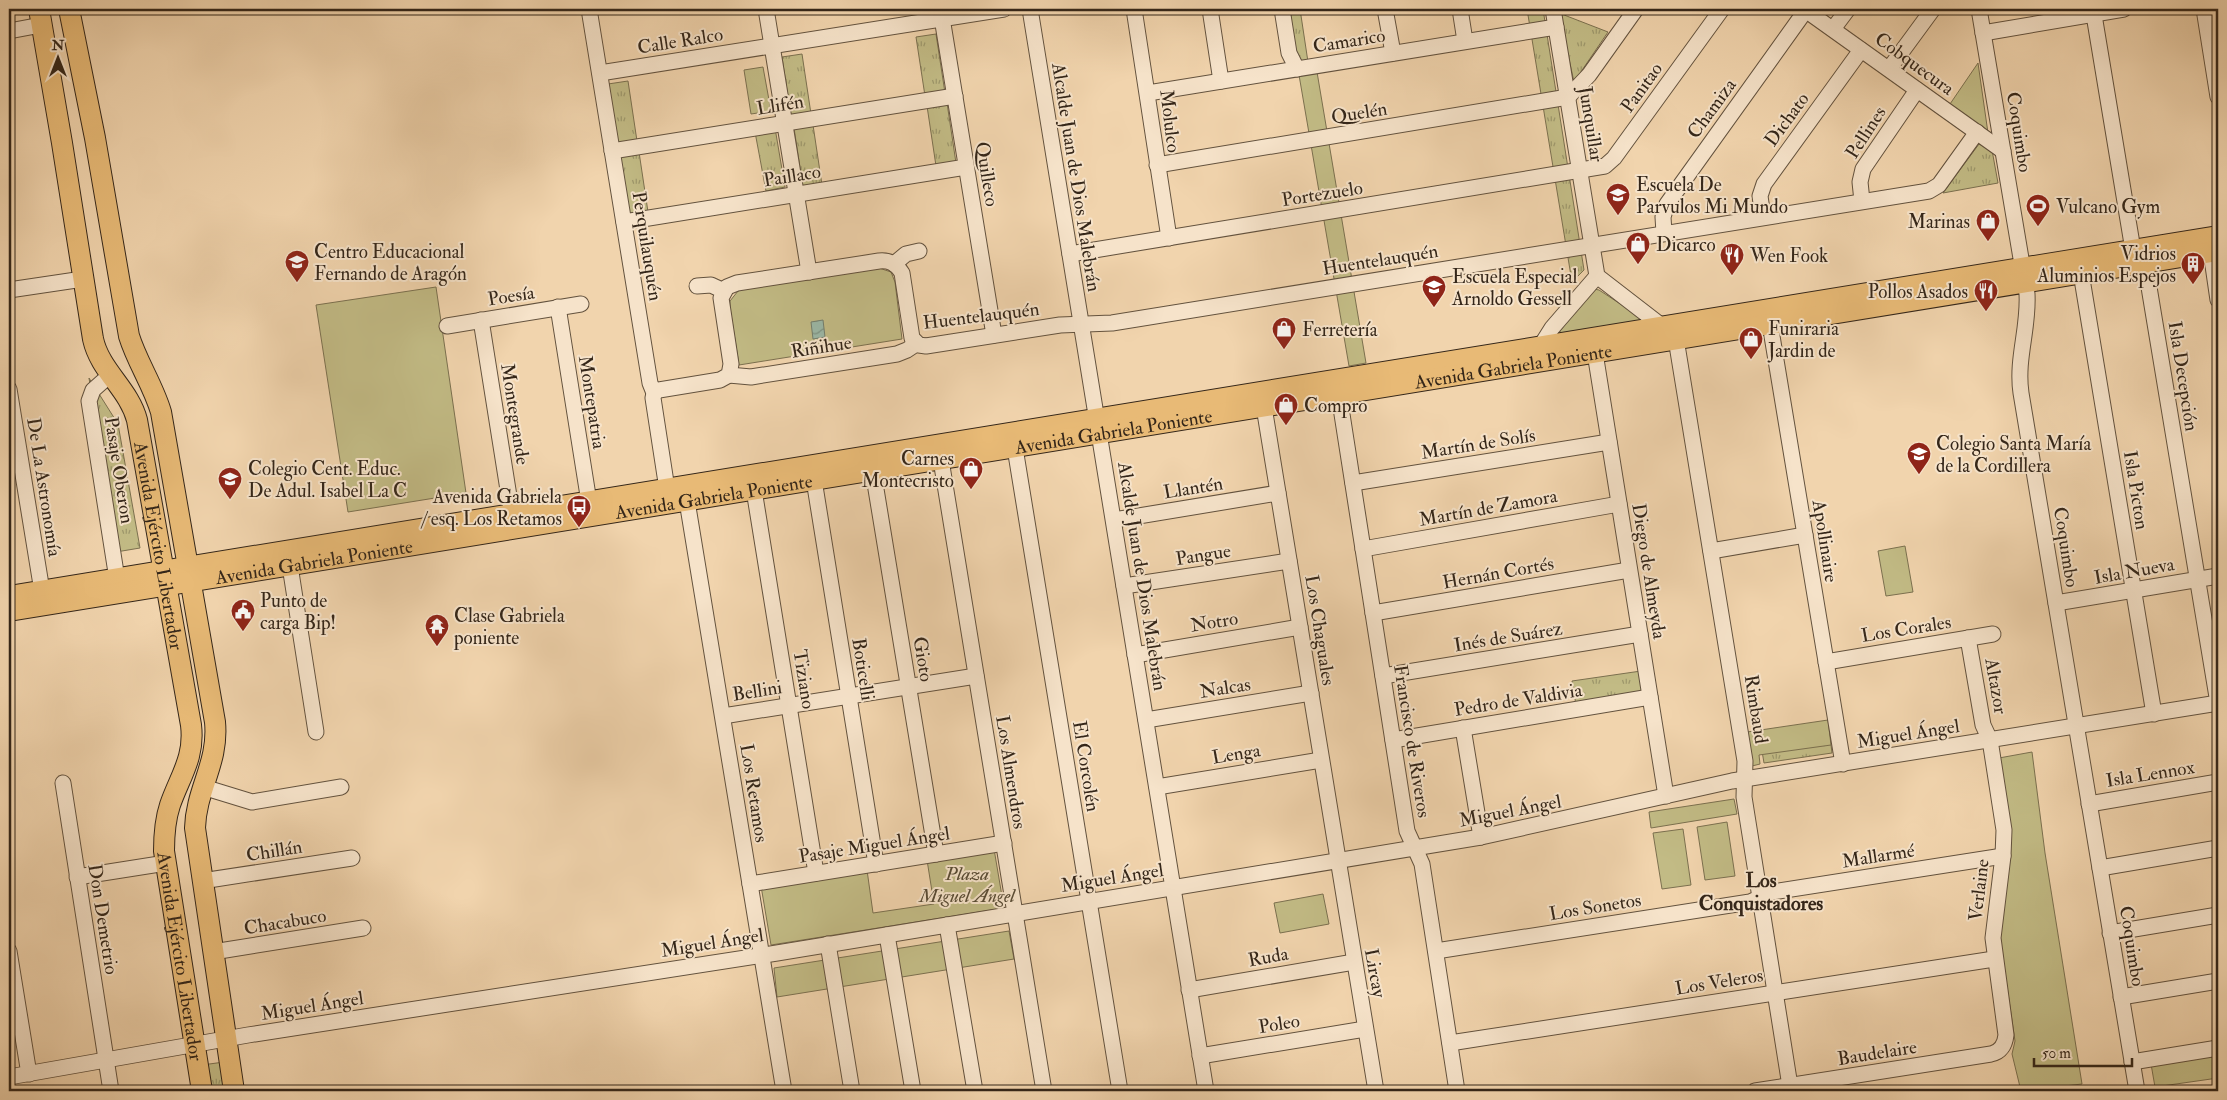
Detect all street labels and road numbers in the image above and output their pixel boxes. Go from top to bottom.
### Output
street label: Calle Ralco [636,22,725,60]
street label: Camarico [1311,23,1387,59]
street label: Cobquecura [1870,27,1959,101]
street label: Panitao [1616,58,1668,117]
street label: Alcalde Juan de Dios Malebrán [1046,60,1106,293]
street label: Chamiza [1682,74,1742,143]
street label: Junquillar [1573,84,1609,164]
street label: Molulco [1154,88,1186,154]
street label: Dichato [1759,88,1814,151]
street label: Llifén [755,89,806,121]
street label: Coquimbo [2001,90,2037,174]
street label: Quelén [1329,97,1389,129]
street label: Pellines [1840,102,1892,163]
street label: Quilleco [970,140,1004,208]
street label: Paillaco [762,160,823,192]
street label: Portezuelo [1280,176,1364,212]
street label: Perquilauquén [627,190,668,303]
street label: Huentelauquén [1321,239,1440,281]
street label: Poesía [486,280,536,312]
street label: Huentelauquén [922,297,1041,335]
street label: Isla Decepción [2161,319,2204,433]
street label: Riñihue [789,330,853,364]
street label: Avenida Gabriela Poniente [1412,339,1614,395]
street label: Montepatria [572,354,611,451]
street label: Montegrande [495,362,535,467]
street label: Avenida Gabriela Poniente [1012,404,1214,460]
street label: Pasaje Oberon [99,415,139,525]
street label: De La Astronomía [21,416,67,559]
street label: Martín de Solís [1419,423,1537,465]
street label: Avenida Ejército Libertador [128,439,189,652]
street label: Isla Picton [2118,449,2154,531]
street label: Alcalde Juan de Dios Malebrán [1112,459,1172,692]
street label: Avenida Gabriela Poniente [612,469,814,525]
street label: Llantén [1162,471,1225,505]
street label: Martín de Zamora [1417,484,1559,532]
street label: Apollinaire [1806,497,1843,584]
street label: Diego de Almeyda [1626,502,1672,641]
street label: Coquimbo [2048,505,2084,589]
street label: Avenida Gabriela Poniente [213,534,415,590]
street label: Pangue [1174,539,1233,571]
street label: Hernán Cortés [1441,551,1556,595]
street label: Isla Nueva [2092,552,2176,590]
street label: Los Chaguales [1299,573,1341,687]
street label: Notro [1189,606,1240,638]
street label: Los Corales [1859,610,1953,648]
street label: Inés de Suárez [1452,617,1564,657]
street label: Gioto [908,635,938,683]
street label: Boticelli [846,636,880,702]
street label: Tiziano [787,648,821,711]
street label: Altazor [1979,655,2013,716]
street label: Francisco de Riveros [1388,663,1436,819]
street label: Nalcas [1198,672,1252,704]
street label: Rimbaud [1739,673,1773,746]
street label: Bellini [731,675,784,707]
street label: Pedro de Valdivia [1452,678,1584,722]
street label: Miguel Ángel [1855,712,1961,754]
street label: Los Almendros [990,714,1032,831]
street label: El Corcolén [1067,719,1105,814]
street label: Lenga [1210,738,1262,770]
street label: Los Retamos [734,742,774,844]
street label: Isla Lennox [2104,755,2197,793]
street label: Miguel Ángel [1457,787,1563,833]
street label: Pasaje Miguel Ángel [797,819,952,869]
street label: Chillán [244,835,304,867]
street label: Mallarmé [1840,838,1916,874]
street label: Avenida Ejército Libertador [151,849,208,1063]
street label: Miguel Ángel [1059,856,1165,898]
street label: Verlaine [1963,858,1995,922]
street label: Don Demetrio [82,862,124,976]
street label: Los Sonetos [1547,888,1643,926]
street label: Chacabuco [242,904,328,940]
street label: Coquimbo [2114,904,2150,988]
street label: Miguel Ángel [659,921,765,963]
street label: Ruda [1246,942,1290,972]
street label: Lircay [1359,947,1391,1000]
street label: Los Veleros [1673,963,1765,1001]
street label: Miguel Ángel [259,984,365,1026]
street label: Poleo [1257,1009,1302,1039]
street label: Baudelaire [1836,1035,1919,1071]

